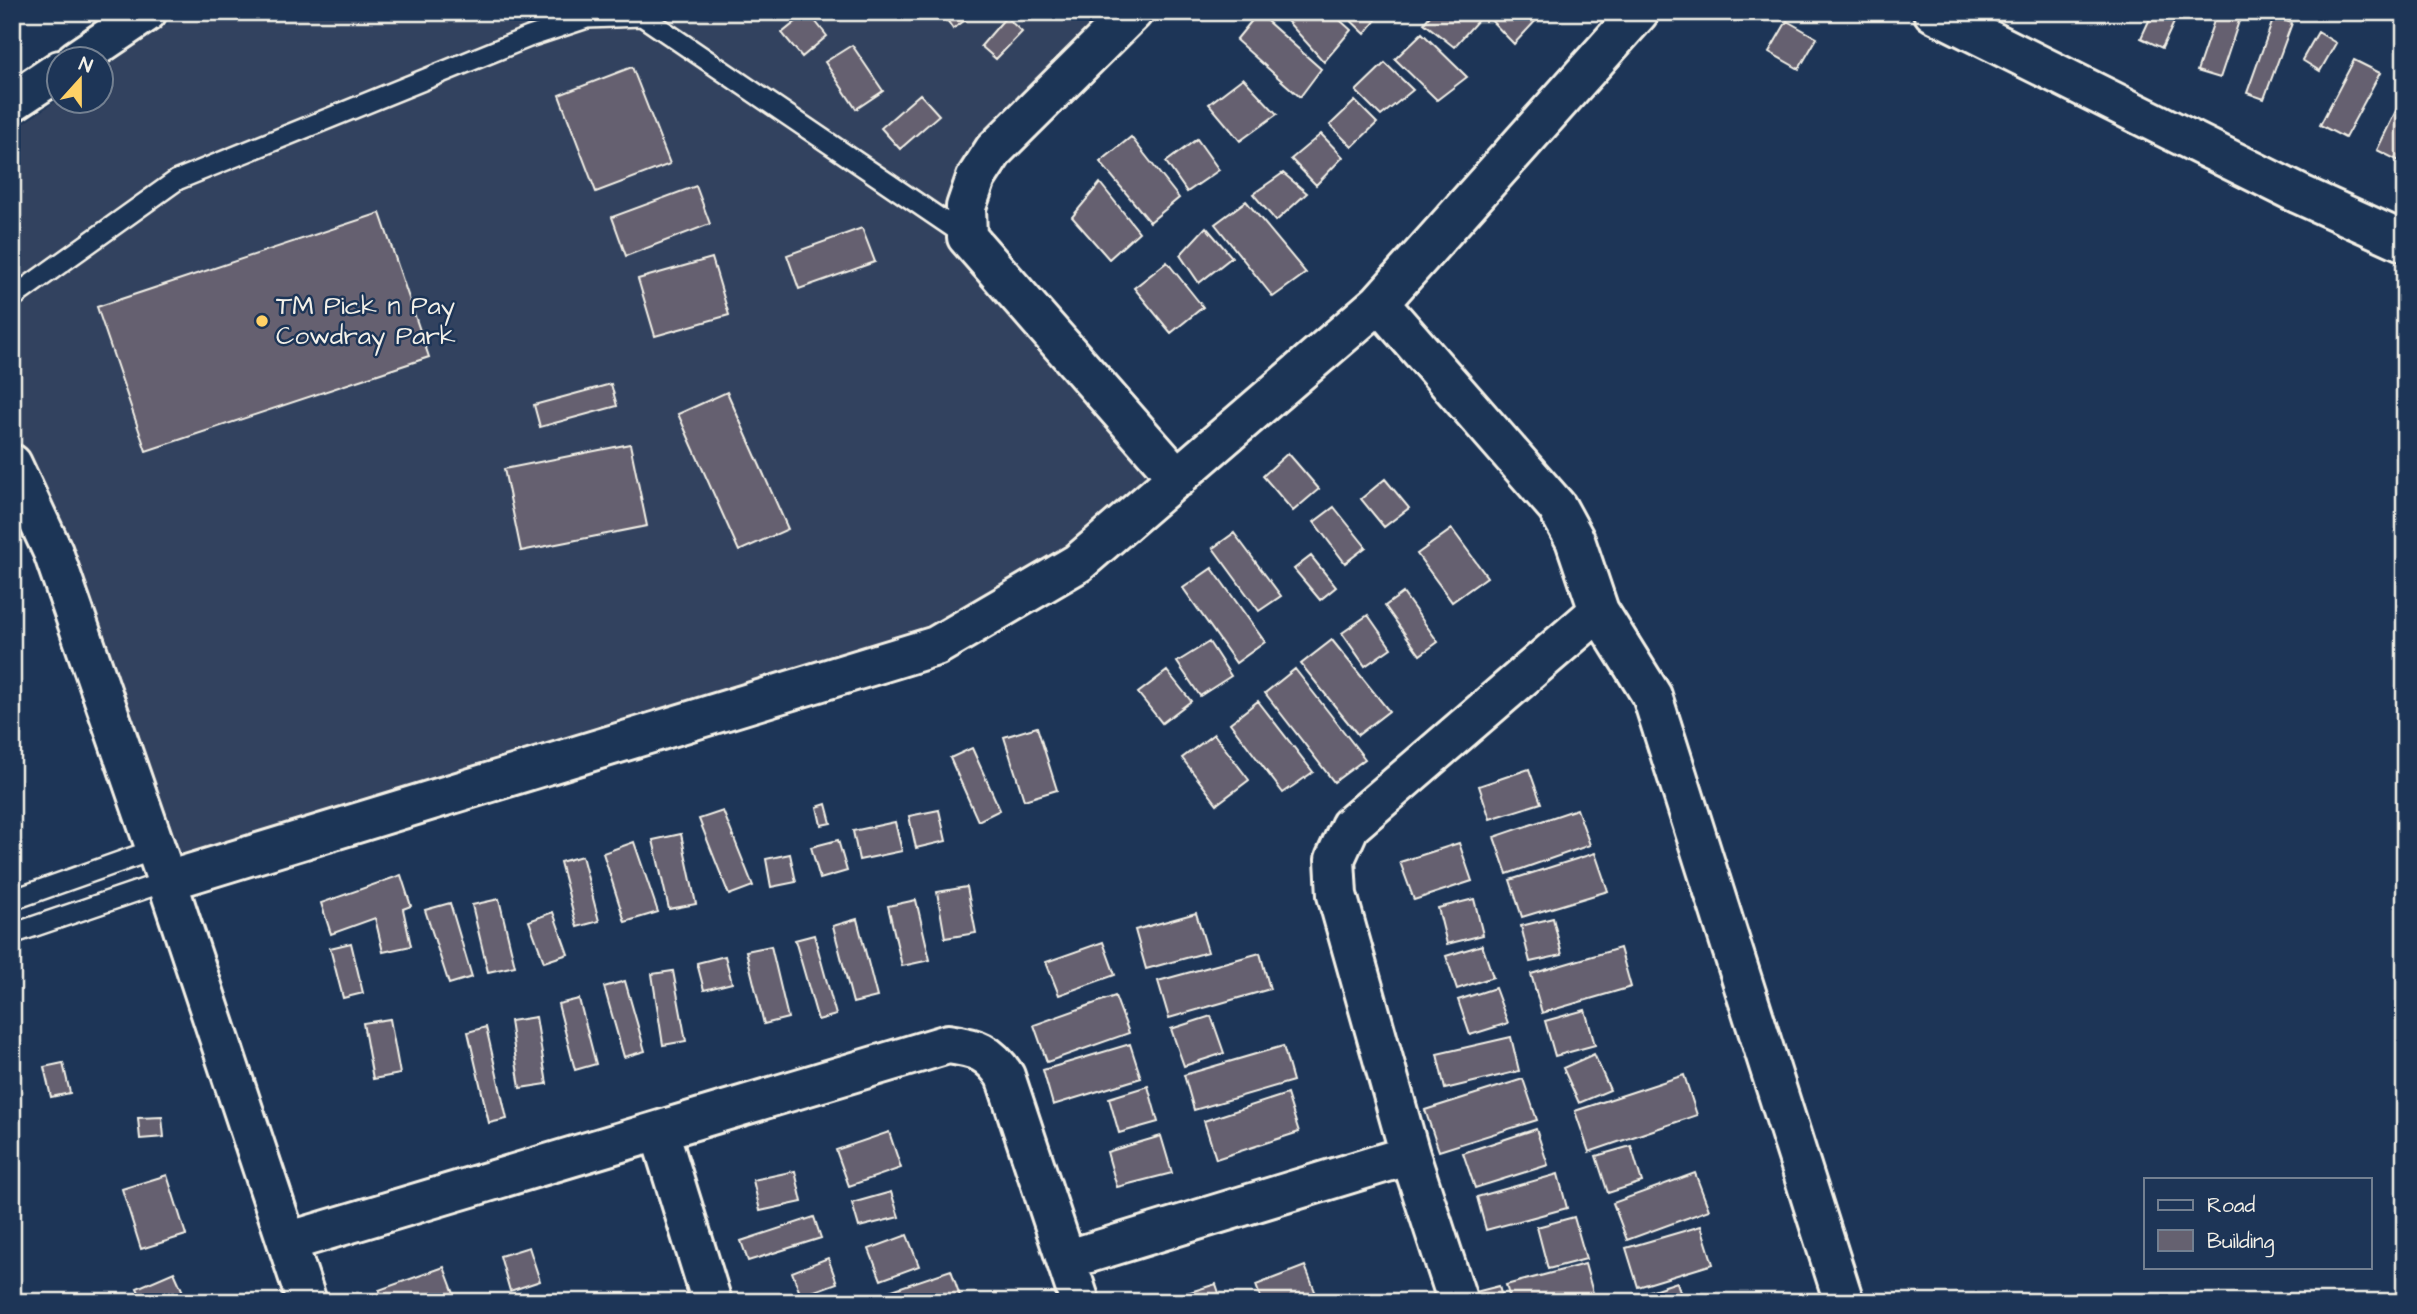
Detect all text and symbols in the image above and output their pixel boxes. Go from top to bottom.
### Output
north arrow [46,46,116,116]
text: N [75,51,96,80]
place label: TM Pick n Pay Cowdray Park [276,288,456,356]
marker: TM Pick n Pay Cowdray Park [254,313,270,329]
legend [2144,1178,2372,1268]
text: Road [2207,1191,2255,1220]
text: Building [2207,1227,2275,1258]

